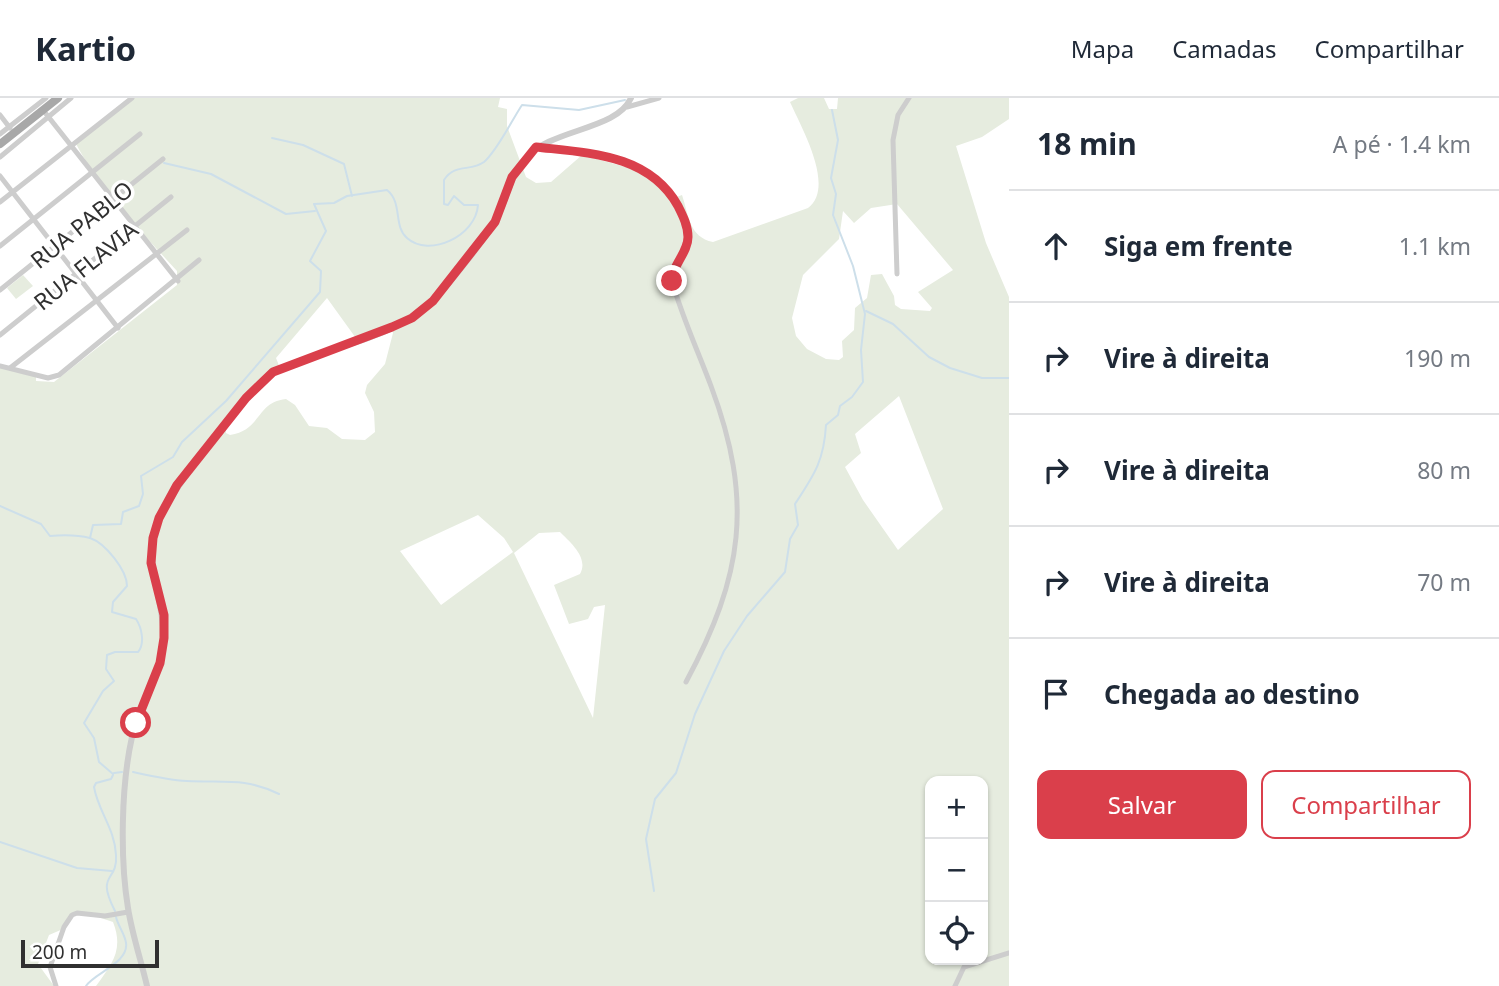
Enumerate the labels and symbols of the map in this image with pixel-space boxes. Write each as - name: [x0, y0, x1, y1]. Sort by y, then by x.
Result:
- street label: RUA PABLO: [23, 173, 139, 276]
- street label: RUA FLAVIA: [26, 213, 144, 317]
- route end: [656, 265, 687, 296]
- route start: [120, 707, 151, 738]
- scale bar: [21, 937, 159, 969]

